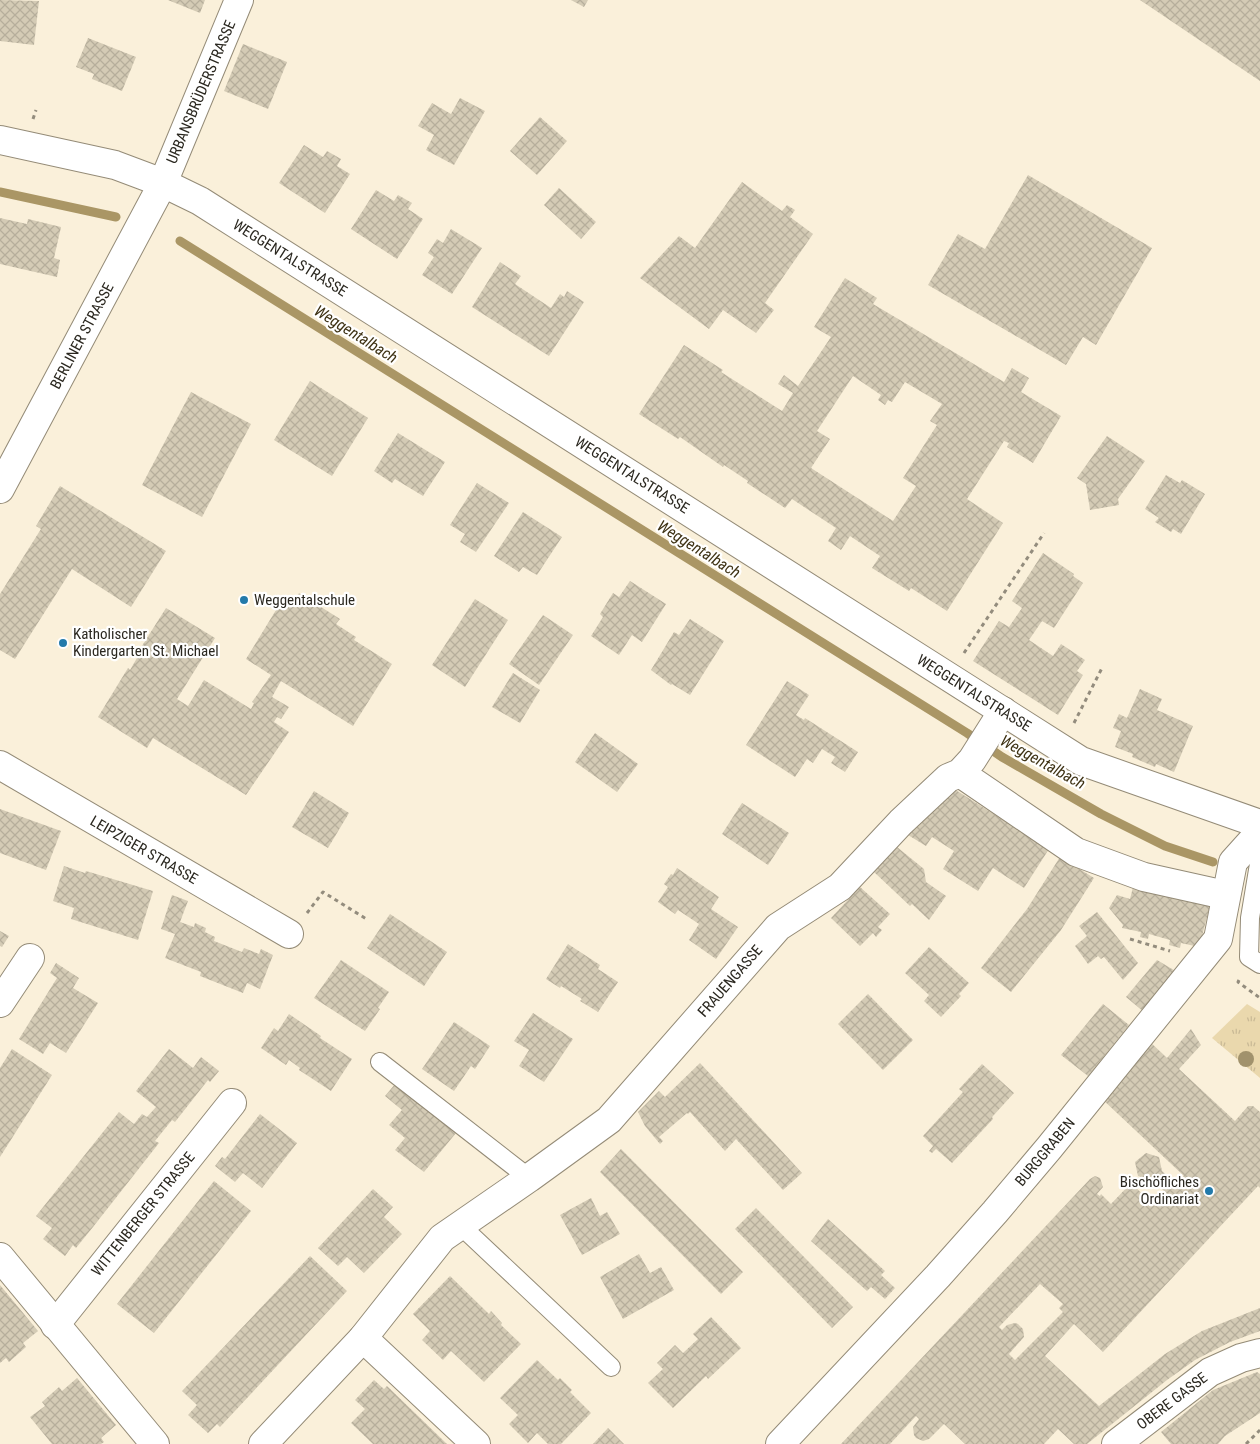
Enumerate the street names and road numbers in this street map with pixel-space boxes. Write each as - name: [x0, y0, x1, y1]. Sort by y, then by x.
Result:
- street label: URBANSBRÜDERSTRASSE: [163, 18, 239, 166]
- street label: WEGGENTALSTRASSE: [230, 216, 350, 300]
- street label: BERLINER STRASSE: [46, 280, 118, 392]
- street label: WEGGENTALSTRASSE: [572, 433, 692, 517]
- street label: WEGGENTALSTRASSE: [914, 651, 1034, 735]
- street label: LEIPZIGER STRASSE: [87, 812, 201, 888]
- street label: FRAUENGASSE: [694, 941, 766, 1021]
- street label: BURGGRABEN: [1011, 1114, 1079, 1190]
- street label: WITTENBERGER STRASSE: [88, 1149, 198, 1279]
- street label: OBERE GASSE: [1133, 1369, 1211, 1433]

